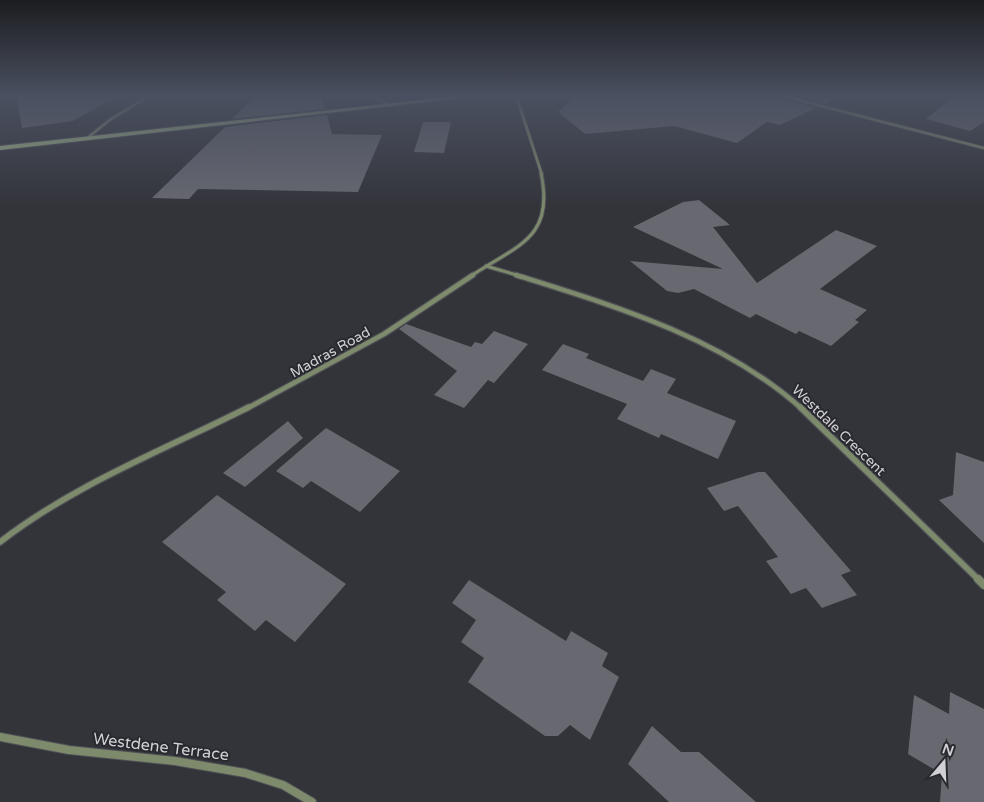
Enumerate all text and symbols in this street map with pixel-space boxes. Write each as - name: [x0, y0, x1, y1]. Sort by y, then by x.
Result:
- street label: Madras Road: [287, 323, 373, 381]
- street label: Westdale Crescent: [788, 381, 889, 480]
- street label: Westdene Terrace: [92, 729, 230, 765]
- north arrow: [919, 737, 969, 787]
- text: N: [940, 740, 956, 760]

